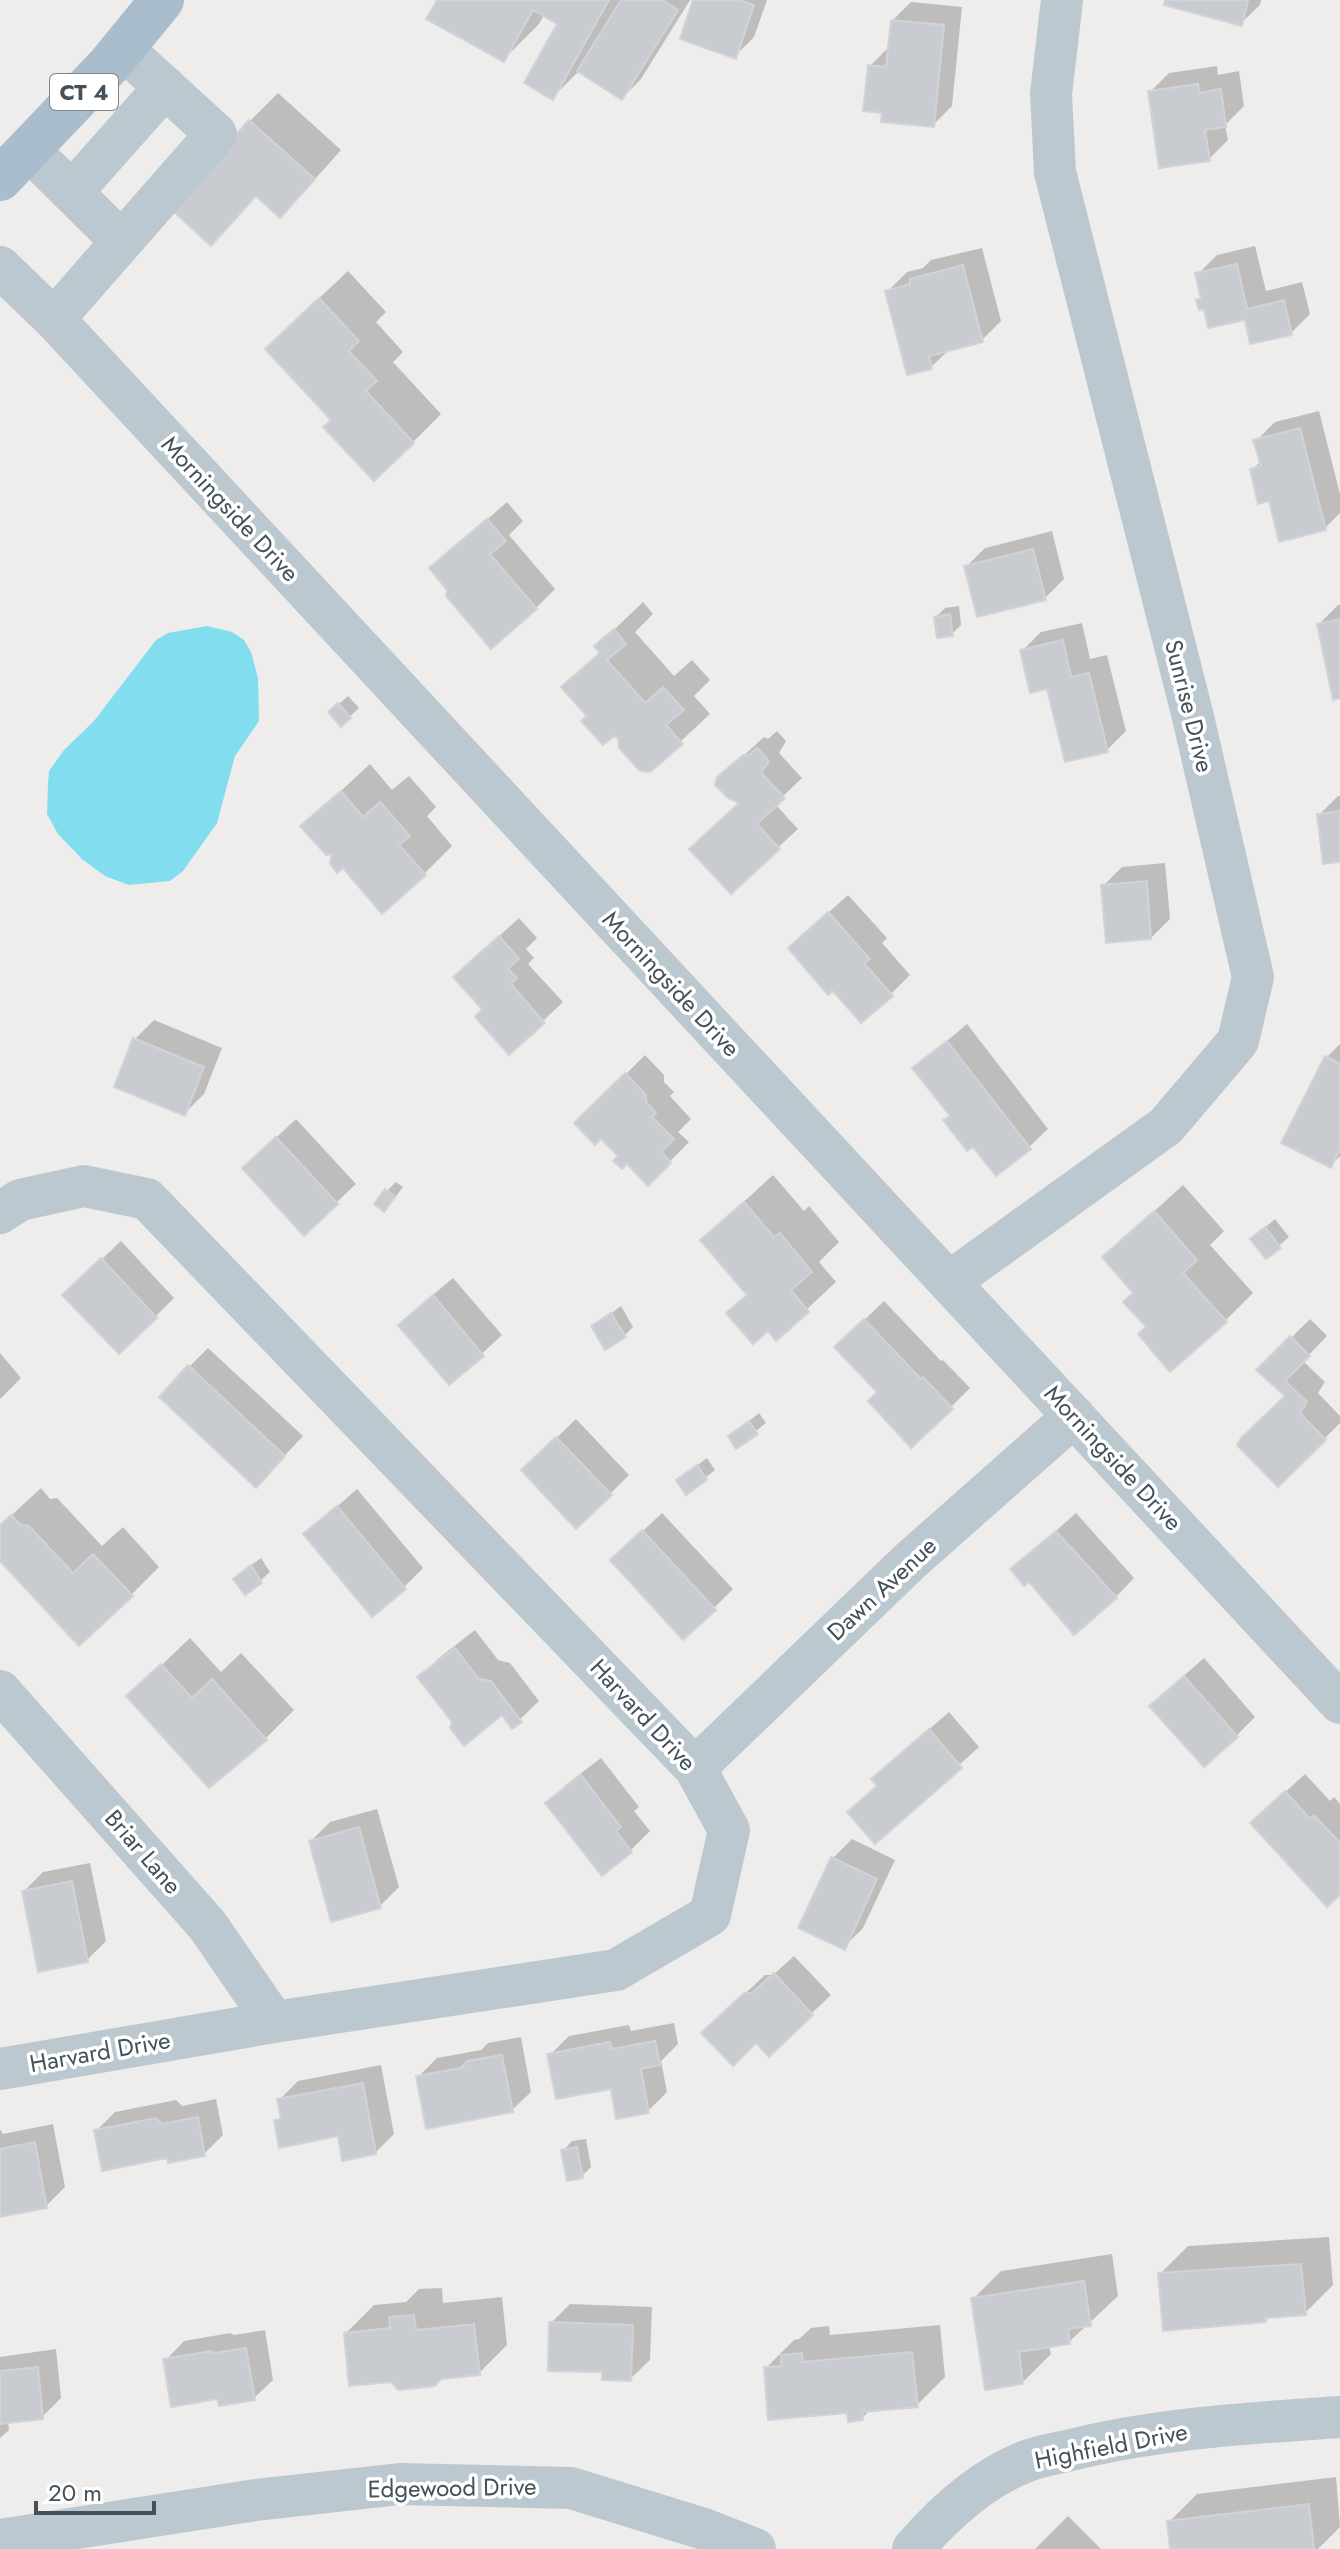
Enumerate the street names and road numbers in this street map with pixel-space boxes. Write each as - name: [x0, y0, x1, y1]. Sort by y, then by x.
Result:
- road number: CT 4: [50, 74, 118, 110]
- street label: Morningside Drive: [153, 428, 307, 589]
- street label: Sunrise Drive: [1156, 636, 1223, 776]
- street label: Morningside Drive: [594, 903, 748, 1064]
- street label: Morningside Drive: [1036, 1377, 1190, 1538]
- street label: Dawn Avenue: [819, 1529, 944, 1649]
- street label: Harvard Drive: [582, 1651, 705, 1779]
- street label: Briar Lane: [97, 1802, 190, 1902]
- street label: Harvard Drive: [27, 2022, 173, 2081]
- street label: Highfield Drive: [1032, 2414, 1190, 2477]
- street label: Edgewood Drive: [367, 2469, 537, 2506]

